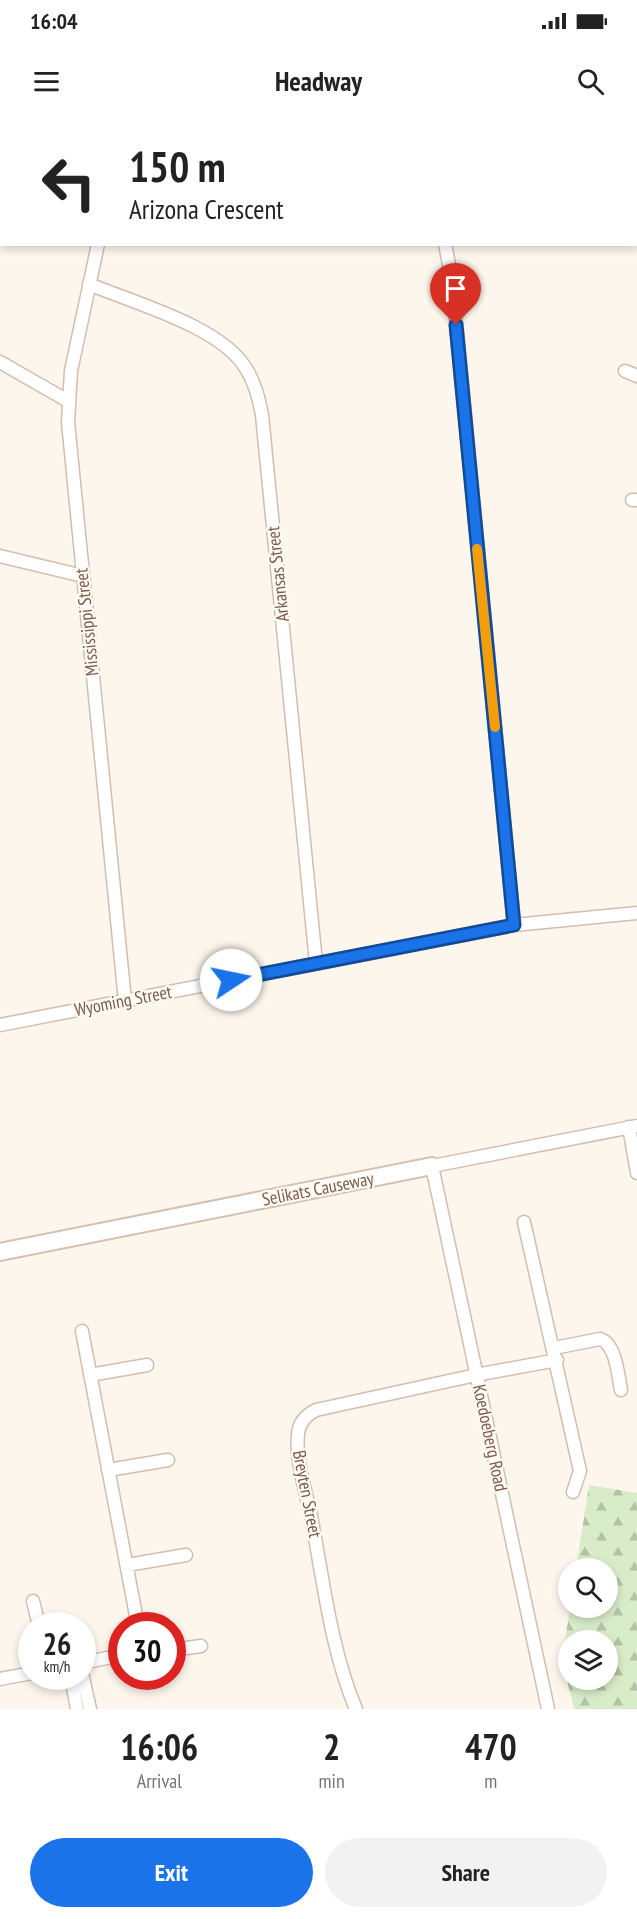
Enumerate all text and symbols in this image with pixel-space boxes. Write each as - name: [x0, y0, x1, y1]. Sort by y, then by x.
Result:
- text: 16:04: [30, 7, 78, 35]
- text: Headway: [275, 64, 362, 98]
- icon: menu: [30, 65, 63, 98]
- icon: search: [574, 65, 607, 98]
- text: 150 m: [129, 139, 226, 194]
- icon: left: [30, 144, 108, 222]
- text: Arizona Crescent: [129, 192, 284, 226]
- pin: [430, 263, 481, 325]
- icon: arrive: [439, 272, 472, 305]
- street label: Arkansas Street: [261, 525, 294, 623]
- street label: Mississippi Street: [69, 567, 104, 677]
- position arrow: [199, 948, 263, 1012]
- street label: Wyoming Street: [72, 980, 174, 1021]
- street label: Selikats Causeway: [260, 1166, 376, 1211]
- street label: Koedoeberg Road: [468, 1382, 513, 1494]
- street label: Breyten Street: [288, 1448, 327, 1540]
- map controls: [558, 1558, 618, 1690]
- button: search: [558, 1558, 618, 1618]
- speed limit sign: 30: [108, 1612, 186, 1690]
- text: 26: [43, 1624, 71, 1663]
- button: layers: [558, 1630, 618, 1690]
- text: km/h: [44, 1657, 70, 1676]
- text: 16:06: [120, 1723, 198, 1770]
- text: 2: [323, 1723, 340, 1770]
- text: 470: [465, 1723, 517, 1770]
- text: Arrival: [137, 1768, 182, 1794]
- text: min: [319, 1768, 345, 1794]
- text: m: [484, 1768, 497, 1794]
- button: Exit: [30, 1838, 313, 1907]
- button: Share: [325, 1838, 607, 1907]

